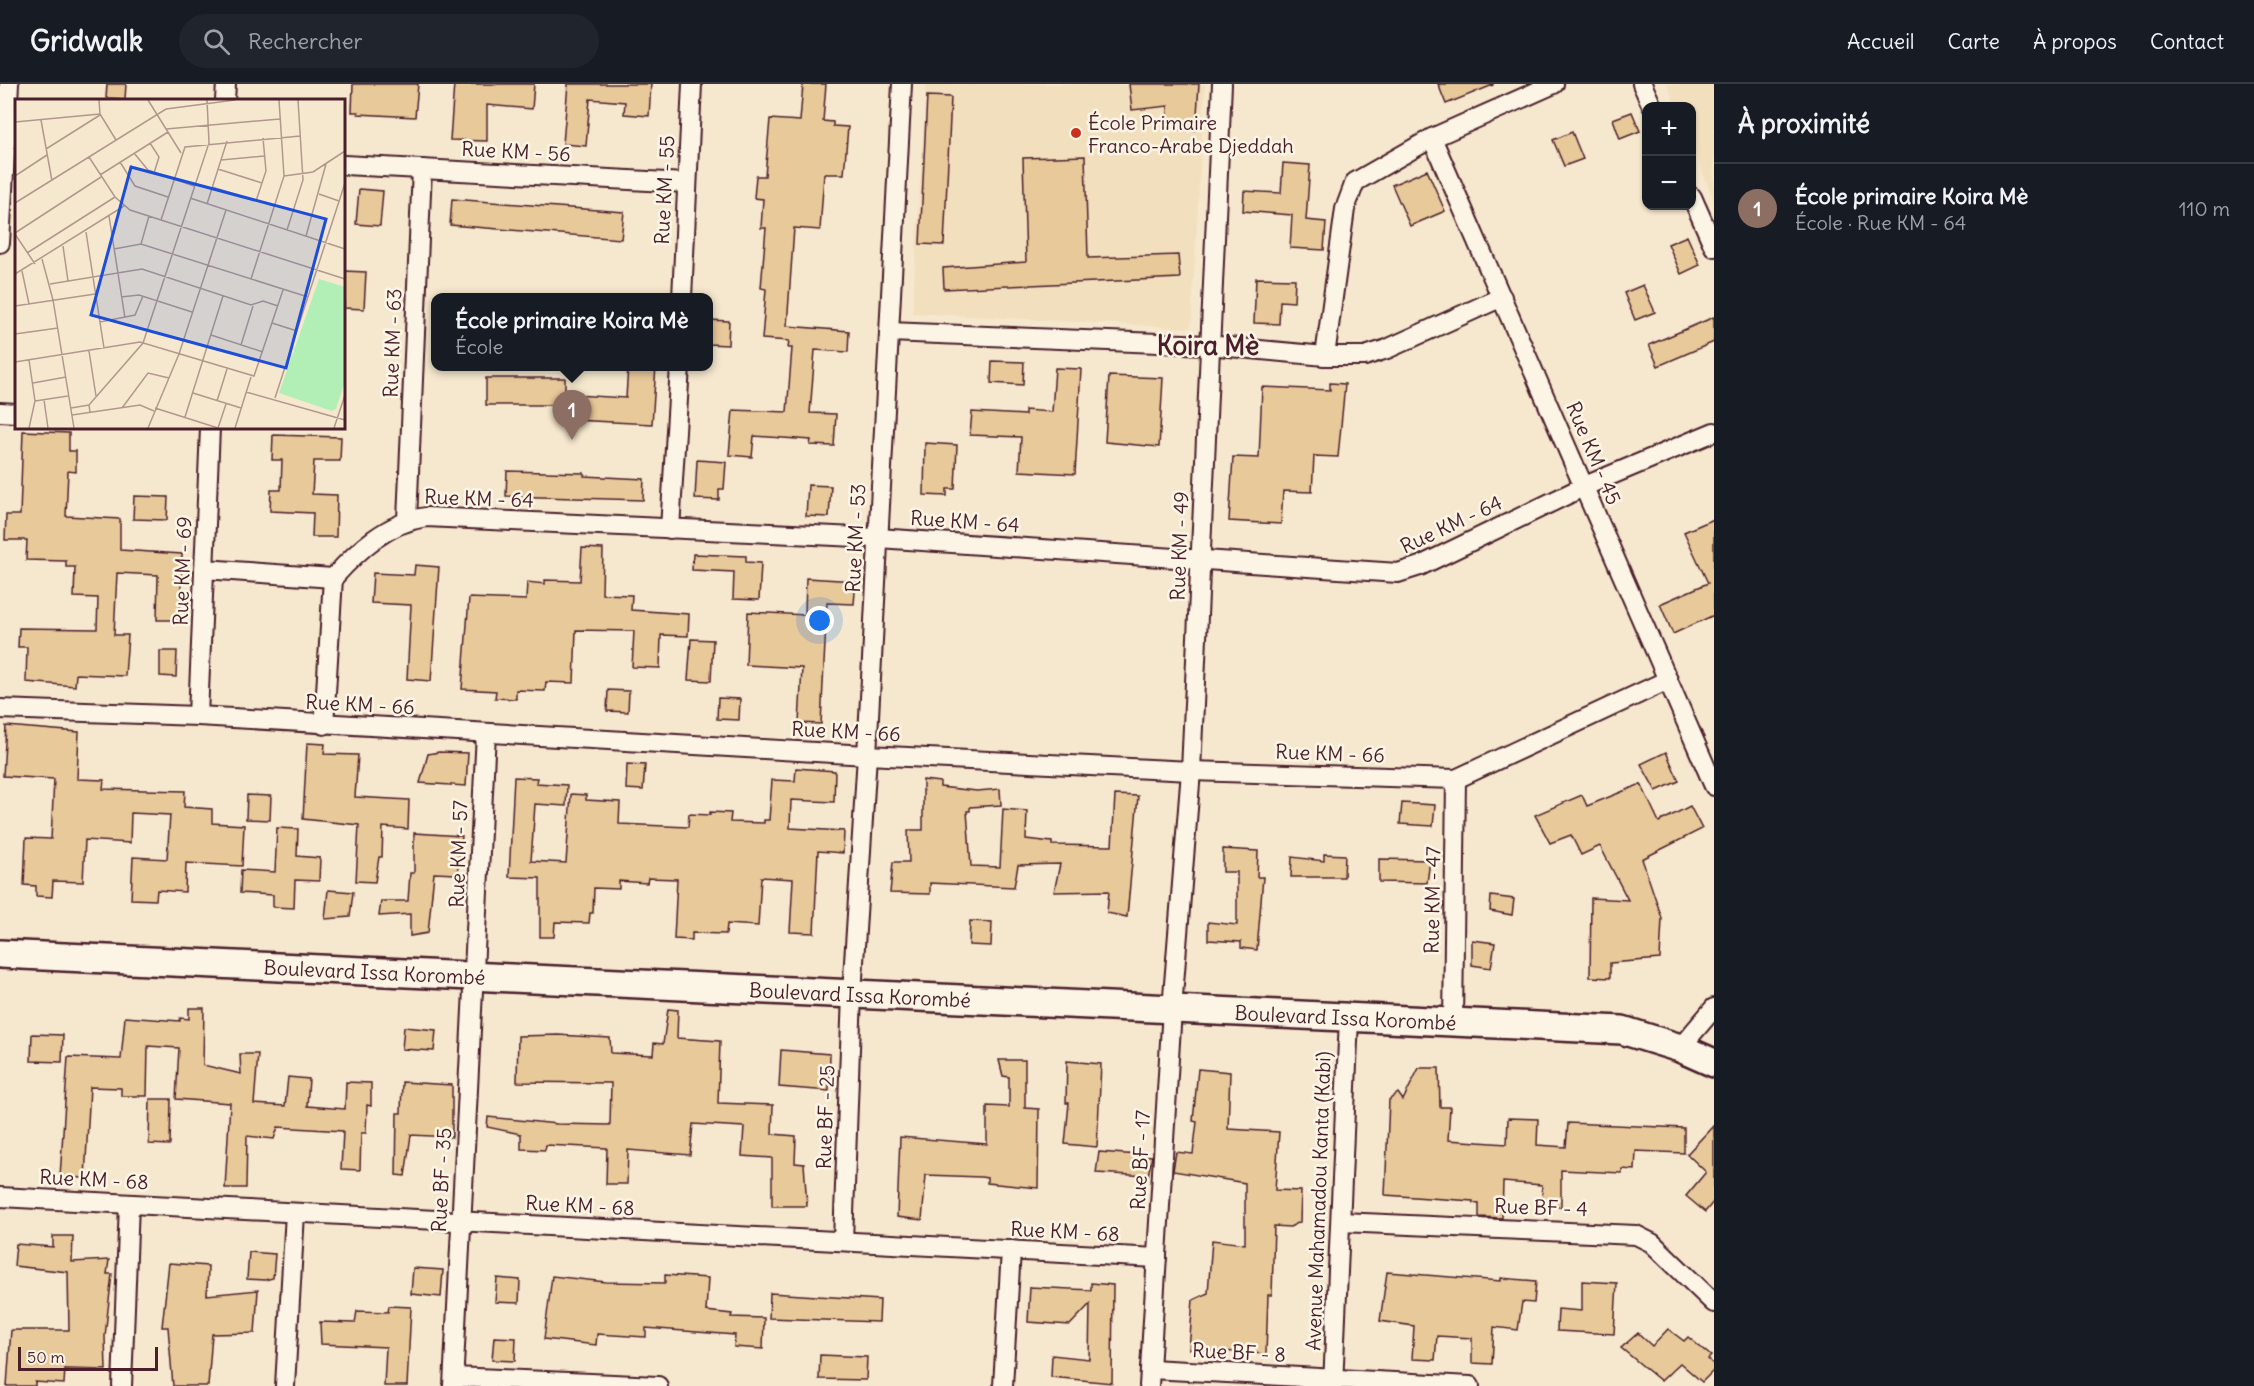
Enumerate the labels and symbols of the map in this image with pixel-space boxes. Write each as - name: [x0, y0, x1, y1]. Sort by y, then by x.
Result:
- inset map: [15, 99, 345, 429]
- place label: École Primaire Franco-Arabe Djeddah: [1088, 110, 1294, 158]
- marker: École Primaire Franco-Arabe Djeddah: [1069, 126, 1083, 140]
- street label: Rue KM - 55: [649, 135, 679, 245]
- street label: Rue KM - 56: [461, 136, 571, 166]
- street label: Rue KM - 63: [378, 288, 406, 398]
- district label: Koira Mè: [1157, 329, 1259, 362]
- pin: 1: [552, 390, 592, 440]
- street label: Rue KM - 45: [1561, 398, 1627, 508]
- street label: Rue KM - 53: [840, 483, 870, 593]
- street label: Rue KM - 64: [424, 484, 534, 512]
- street label: Rue KM - 64: [1396, 490, 1506, 558]
- street label: Rue KM - 49: [1165, 491, 1193, 601]
- street label: Rue KM - 64: [910, 505, 1020, 537]
- street label: Rue KM - 69: [168, 516, 196, 626]
- your location: [805, 606, 834, 635]
- street label: Rue KM - 66: [305, 689, 415, 719]
- street label: Rue KM - 66: [791, 716, 901, 746]
- street label: Rue KM - 66: [1275, 739, 1385, 767]
- street label: Rue KM - 57: [444, 800, 472, 908]
- street label: Rue KM - 47: [1419, 846, 1445, 954]
- street label: Boulevard Issa Korombé: [263, 954, 486, 989]
- street label: Boulevard Issa Korombé: [749, 977, 972, 1012]
- street label: Boulevard Issa Korombé: [1234, 999, 1457, 1035]
- street label: Avenue Mahamadou Kanta (Kabi): [1300, 1051, 1336, 1351]
- street label: Rue BF - 25: [811, 1064, 839, 1170]
- street label: Rue BF - 17: [1125, 1109, 1155, 1211]
- street label: Rue BF - 35: [426, 1127, 456, 1233]
- street label: Rue KM - 68: [39, 1164, 149, 1194]
- street label: Rue KM - 68: [525, 1190, 635, 1220]
- street label: Rue BF - 4: [1494, 1193, 1588, 1221]
- street label: Rue KM - 68: [1010, 1216, 1120, 1246]
- street label: Rue BF - 8: [1192, 1337, 1286, 1367]
- scale bar: [18, 1344, 158, 1372]

